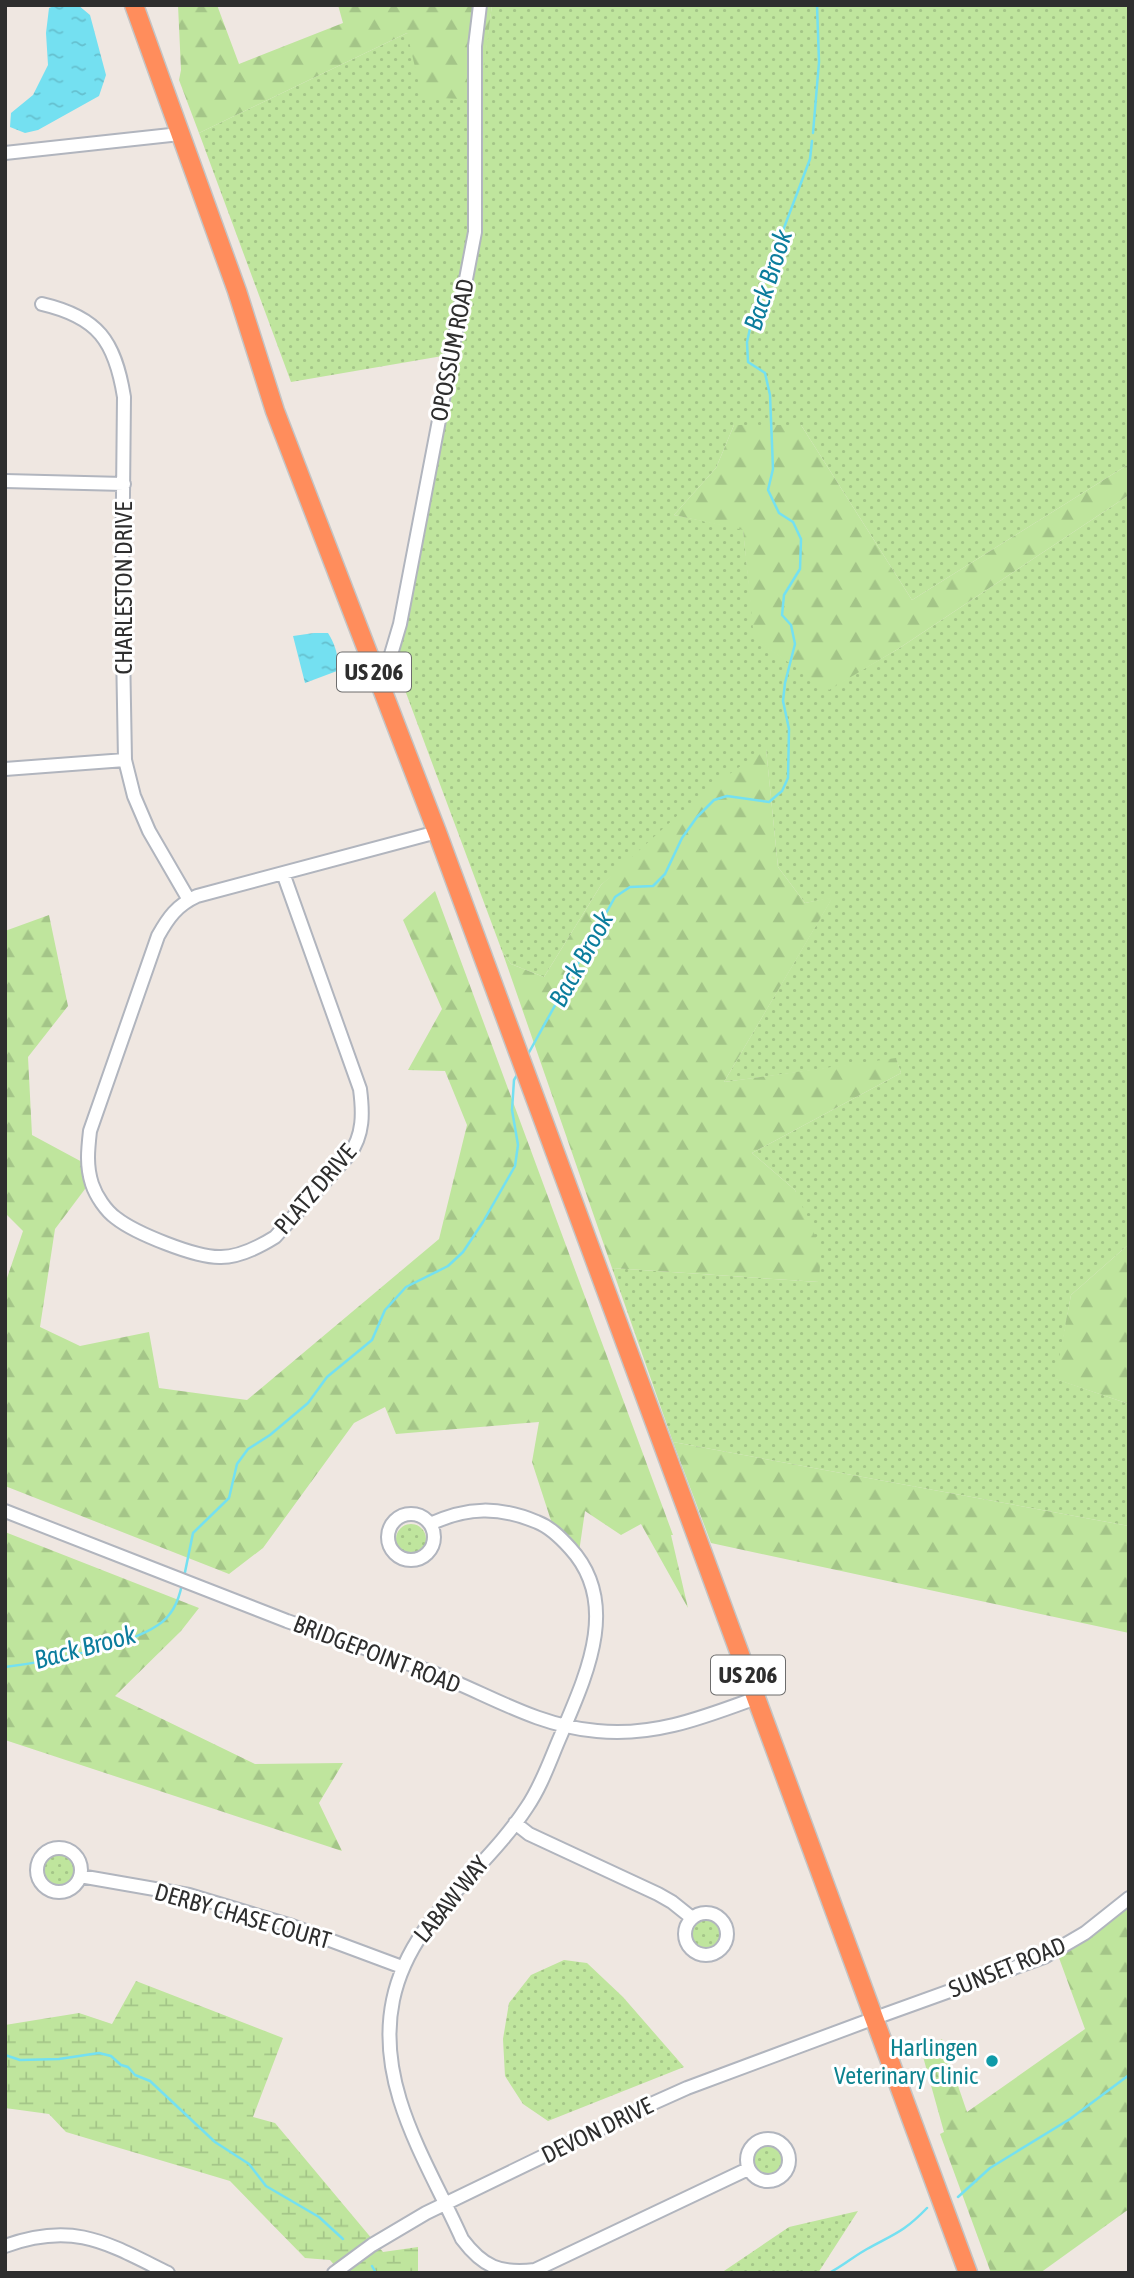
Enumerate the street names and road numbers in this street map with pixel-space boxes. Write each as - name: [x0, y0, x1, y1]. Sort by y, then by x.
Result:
- street label: OPOSSUM ROAD: [425, 277, 479, 423]
- street label: CHARLESTON DRIVE: [110, 501, 137, 675]
- road number: US 206: [337, 652, 411, 692]
- street label: PLATZ DRIVE: [269, 1139, 361, 1239]
- street label: BRIDGEPOINT ROAD: [290, 1610, 464, 1698]
- road number: US 206: [711, 1656, 785, 1694]
- street label: LABAW WAY: [408, 1850, 494, 1947]
- street label: DERBY CHASE COURT: [152, 1878, 335, 1954]
- street label: SUNSET ROAD: [945, 1931, 1069, 2003]
- street label: DEVON DRIVE: [537, 2092, 657, 2168]

